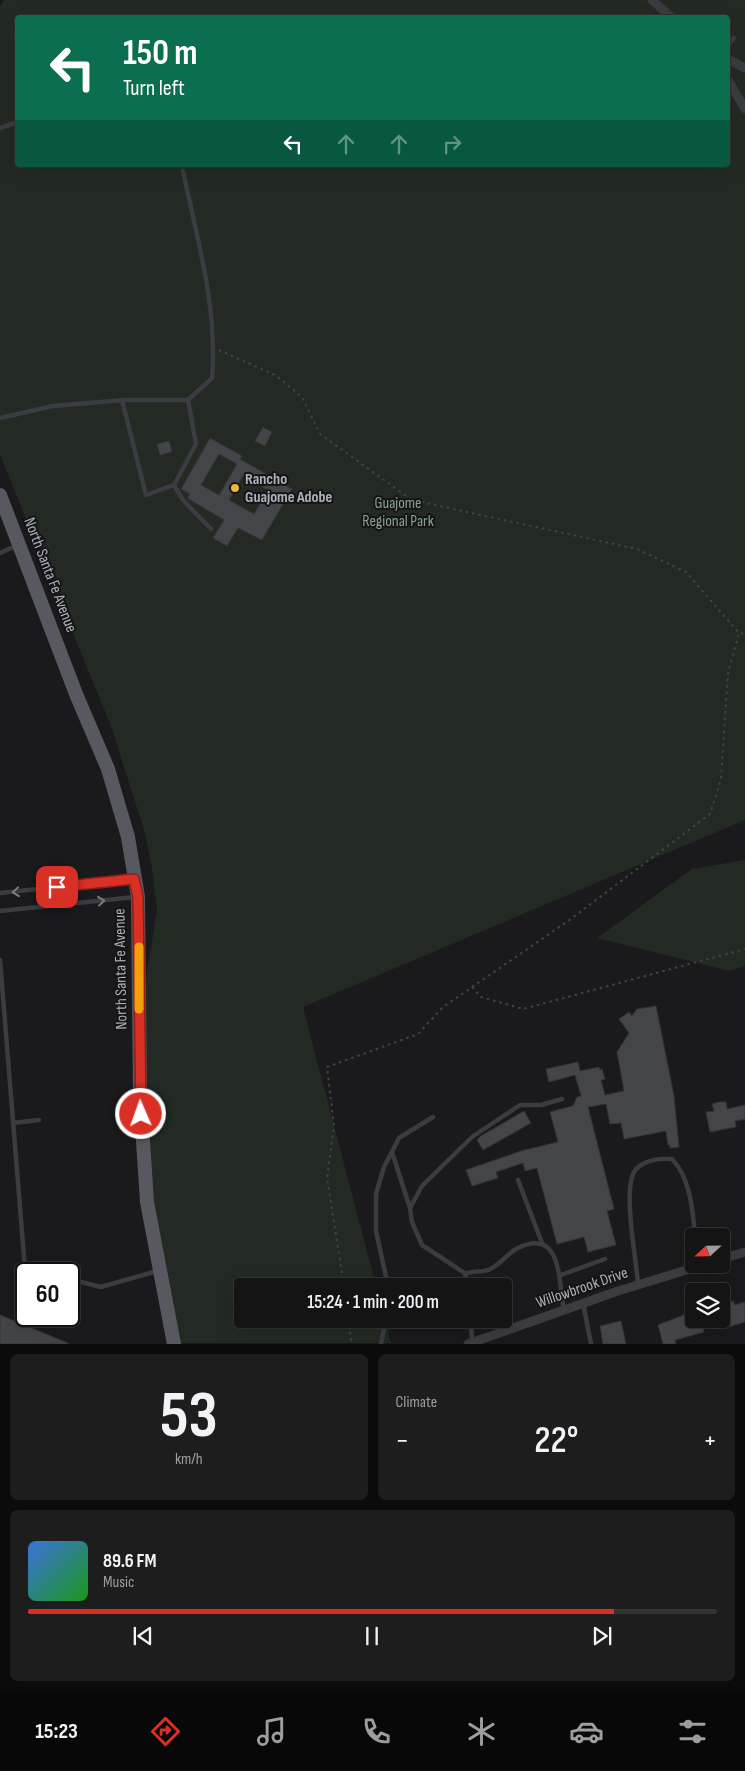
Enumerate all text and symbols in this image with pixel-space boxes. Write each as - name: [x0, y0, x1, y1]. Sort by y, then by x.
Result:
- text: 150 m: [123, 32, 197, 75]
- icon: left: [40, 35, 105, 100]
- text: Turn left: [123, 75, 185, 102]
- icon: left: [279, 130, 307, 158]
- icon: ahead: [332, 130, 360, 158]
- icon: ahead: [385, 130, 413, 158]
- icon: right: [438, 130, 466, 158]
- place label: Rancho Guajome Adobe: [245, 470, 332, 507]
- marker: Rancho Guajome Adobe: [229, 482, 241, 494]
- park label: Guajome Regional Park: [362, 494, 434, 531]
- street label: North Santa Fe Avenue: [19, 515, 81, 635]
- pin: [36, 866, 78, 908]
- icon: arrive: [43, 873, 71, 901]
- one-way arrow: [12, 886, 20, 897]
- one-way arrow: [97, 896, 105, 907]
- street label: North Santa Fe Avenue: [110, 908, 132, 1030]
- position arrow: [114, 1087, 166, 1139]
- north arrow: [685, 1228, 730, 1272]
- map controls: [685, 1228, 730, 1328]
- speed limit sign: 60: [15, 1262, 80, 1327]
- street label: Willowbrook Drive: [534, 1263, 630, 1313]
- button: layers: [685, 1283, 730, 1328]
- text: 15:24 · 1 min · 200 m: [307, 1291, 439, 1314]
- text: 53: [160, 1378, 218, 1456]
- text: Climate: [396, 1393, 437, 1412]
- text: 22°: [534, 1418, 578, 1463]
- text: −: [396, 1424, 409, 1457]
- text: +: [703, 1424, 717, 1457]
- text: km/h: [175, 1450, 203, 1469]
- text: 89.6 FM: [103, 1550, 157, 1573]
- text: Music: [103, 1573, 134, 1592]
- icon: previous: [129, 1622, 157, 1650]
- icon: pause: [358, 1622, 386, 1650]
- icon: next: [588, 1622, 616, 1650]
- icon: directions: [148, 1714, 183, 1749]
- icon: music: [254, 1714, 289, 1749]
- icon: phone: [359, 1714, 394, 1749]
- icon: climate: [464, 1714, 499, 1749]
- icon: car: [569, 1714, 604, 1749]
- icon: filters: [675, 1714, 710, 1749]
- text: 15:23: [35, 1718, 78, 1745]

